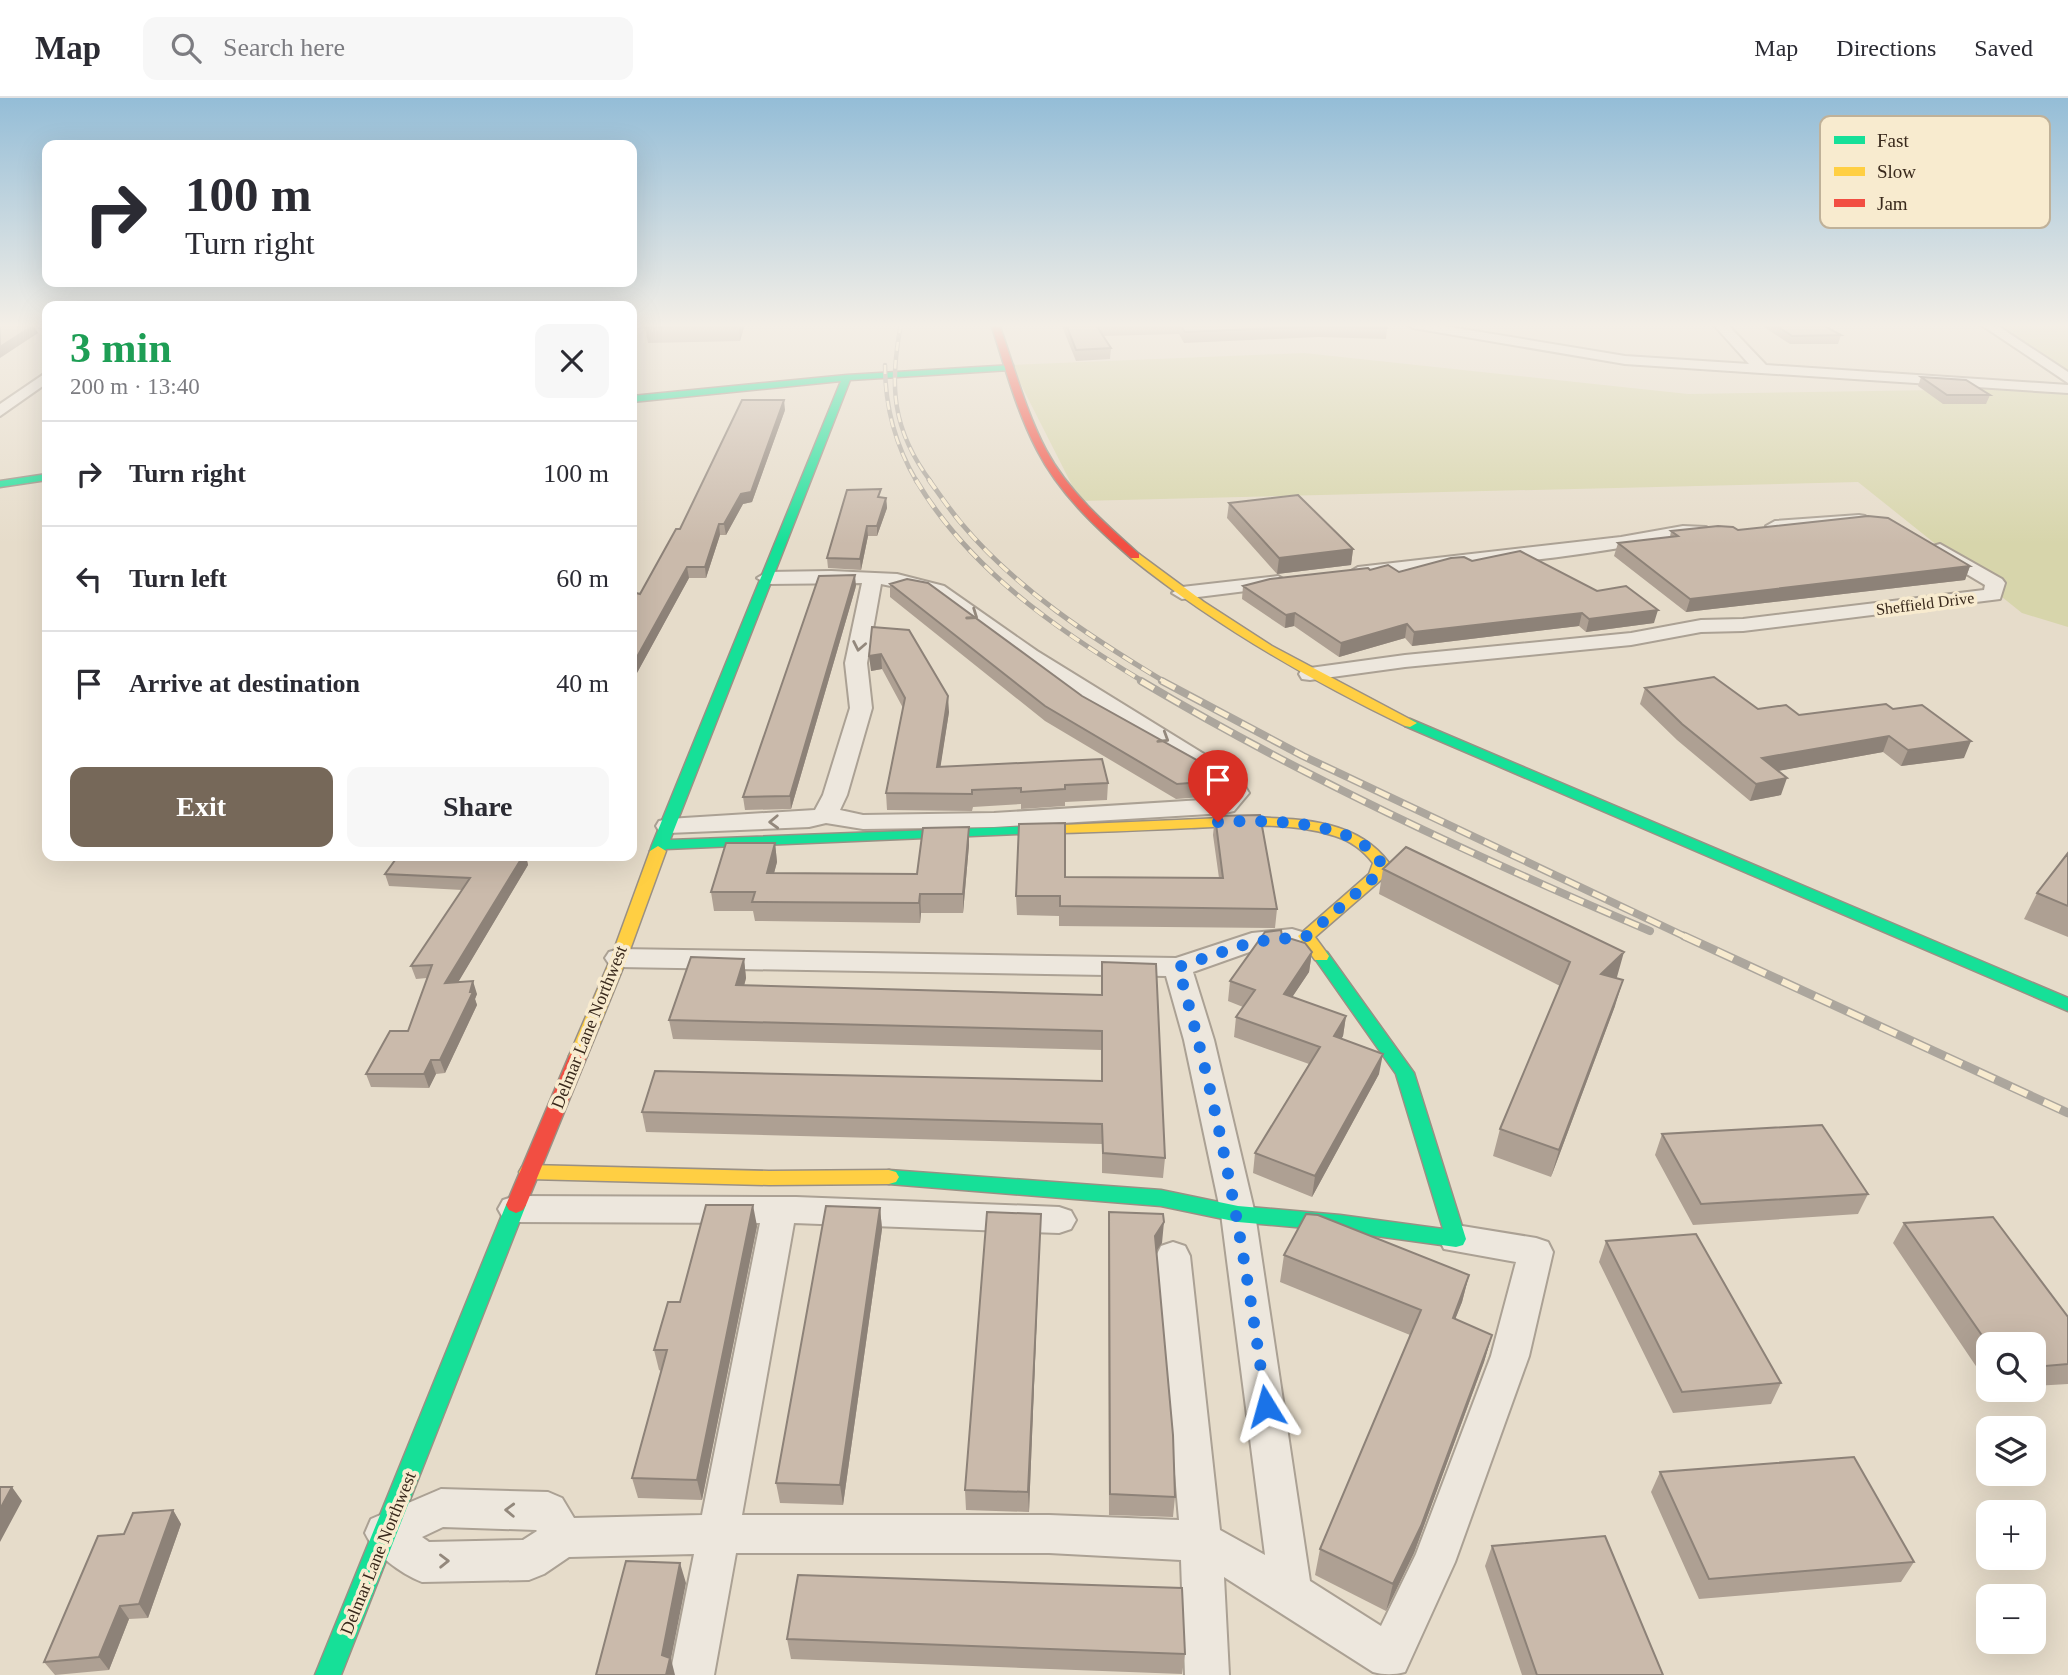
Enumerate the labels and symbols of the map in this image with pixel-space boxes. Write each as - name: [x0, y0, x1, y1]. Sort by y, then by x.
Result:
- legend: [1820, 116, 2050, 228]
- text: Fast: [1877, 130, 1909, 151]
- text: Slow: [1877, 161, 1916, 182]
- text: Jam: [1877, 193, 1908, 214]
- street label: Sheffield Drive: [1875, 589, 1975, 618]
- one-way arrow: [965, 607, 978, 619]
- one-way arrow: [853, 640, 868, 652]
- one-way arrow: [1156, 730, 1169, 743]
- pin: [1188, 750, 1248, 822]
- one-way arrow: [768, 814, 779, 829]
- street label: Delmar Lane Northwest: [547, 943, 631, 1111]
- position arrow: [1229, 1369, 1303, 1443]
- street label: Delmar Lane Northwest: [336, 1469, 420, 1637]
- one-way arrow: [504, 1503, 515, 1518]
- one-way arrow: [439, 1553, 450, 1569]

